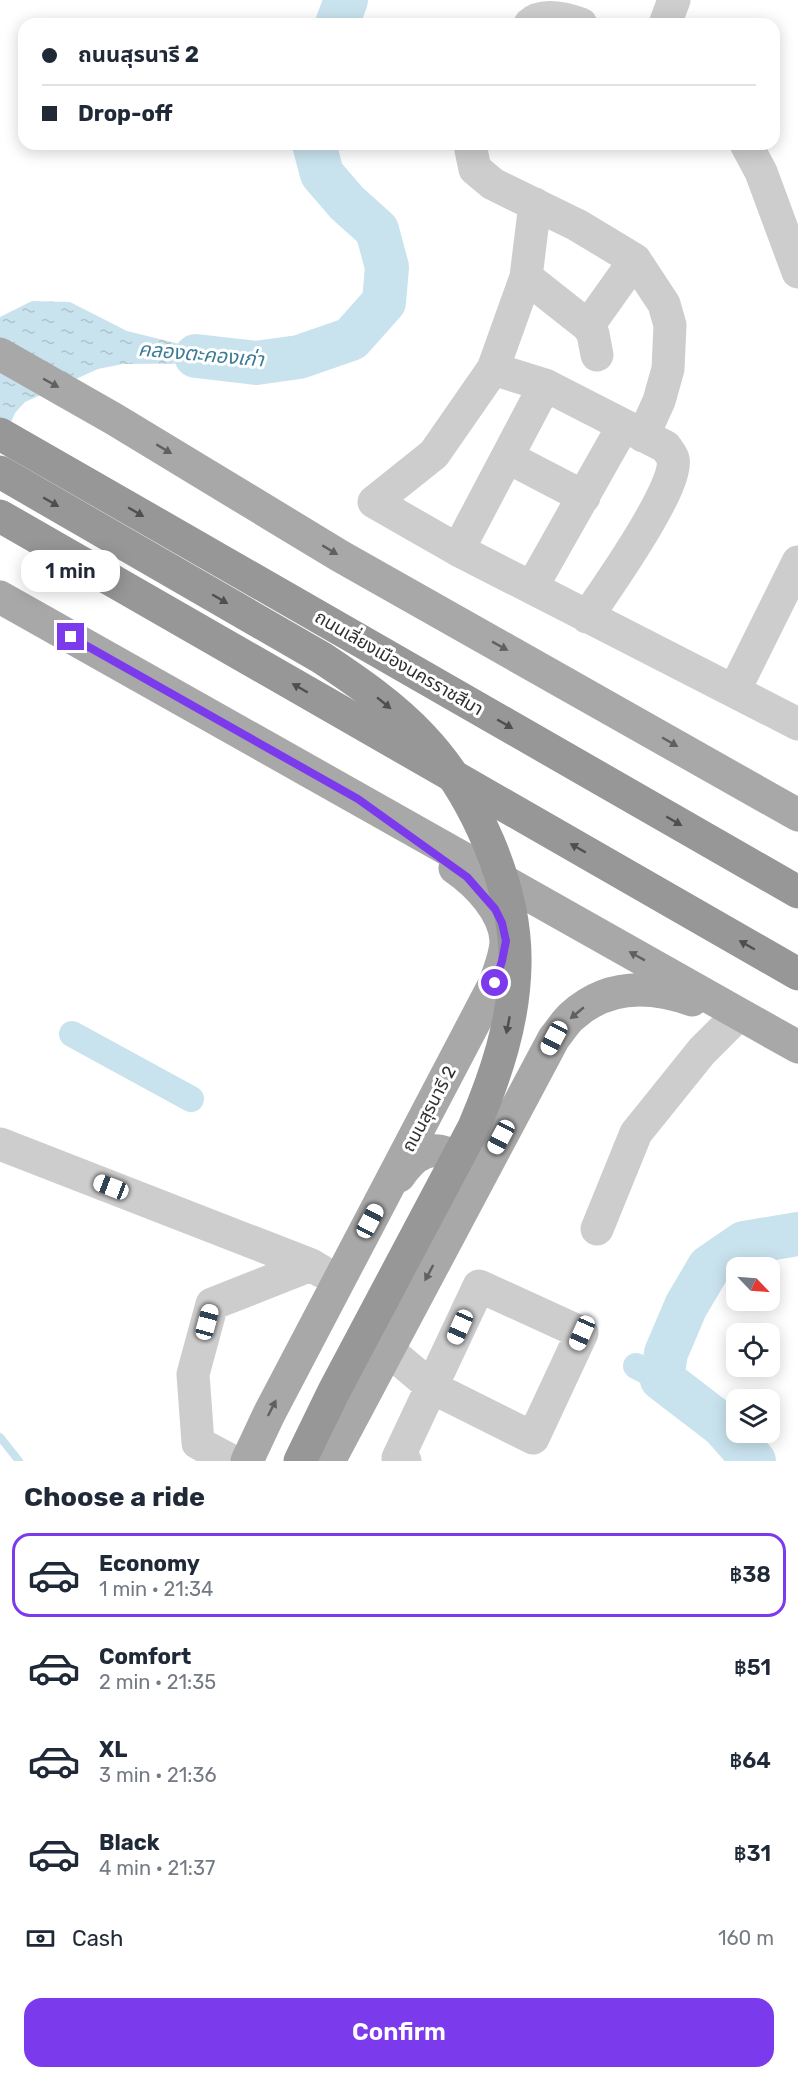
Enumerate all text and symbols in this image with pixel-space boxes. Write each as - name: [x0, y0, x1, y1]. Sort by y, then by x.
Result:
- text: ถนนสุรนารี 2: [78, 41, 199, 68]
- text: Drop-off: [78, 100, 173, 127]
- water label: คลองตะคองเก่า: [137, 337, 266, 372]
- one-way arrow: [43, 378, 60, 388]
- one-way arrow: [156, 444, 172, 455]
- one-way arrow: [43, 496, 59, 507]
- one-way arrow: [128, 507, 145, 517]
- one-way arrow: [322, 545, 339, 556]
- callout: 1 min: [22, 550, 121, 592]
- text: 1 min: [45, 559, 96, 583]
- one-way arrow: [211, 594, 228, 604]
- street label: ถนนเลี่ยงเมืองนครราชสีมา: [311, 604, 488, 720]
- route end: [57, 623, 84, 650]
- one-way arrow: [492, 641, 509, 651]
- one-way arrow: [291, 683, 308, 693]
- one-way arrow: [377, 696, 392, 708]
- one-way arrow: [497, 719, 514, 729]
- one-way arrow: [662, 737, 679, 747]
- one-way arrow: [666, 816, 683, 826]
- one-way arrow: [570, 842, 586, 853]
- one-way arrow: [738, 940, 755, 950]
- one-way arrow: [629, 951, 645, 962]
- route start: [481, 969, 508, 996]
- one-way arrow: [570, 1006, 585, 1019]
- one-way arrow: [503, 1016, 512, 1035]
- car: [538, 1018, 570, 1058]
- street label: ถนนสุรนารี 2: [397, 1062, 461, 1156]
- car: [485, 1117, 517, 1157]
- car: [91, 1172, 131, 1202]
- car: [354, 1201, 386, 1241]
- north arrow: [726, 1257, 780, 1311]
- map controls: [726, 1257, 780, 1443]
- one-way arrow: [424, 1265, 434, 1282]
- car: [194, 1302, 220, 1342]
- car: [444, 1307, 476, 1347]
- car: [566, 1313, 598, 1353]
- button: locate: [726, 1323, 780, 1377]
- button: layers: [726, 1389, 780, 1443]
- one-way arrow: [267, 1400, 277, 1417]
- text: Choose a ride: [24, 1481, 205, 1513]
- icon: car: [27, 1548, 81, 1602]
- text: Economy: [99, 1550, 200, 1577]
- text: ฿38: [729, 1561, 771, 1588]
- text: 1 min · 21:34: [99, 1577, 213, 1601]
- icon: car: [27, 1641, 81, 1695]
- text: Comfort: [99, 1643, 191, 1670]
- text: ฿51: [734, 1654, 771, 1681]
- text: 2 min · 21:35: [99, 1670, 216, 1694]
- icon: car: [27, 1734, 81, 1788]
- text: XL: [99, 1736, 127, 1763]
- text: ฿64: [729, 1747, 771, 1774]
- text: 3 min · 21:36: [99, 1763, 217, 1787]
- icon: car: [27, 1827, 81, 1881]
- text: Black: [99, 1829, 160, 1856]
- text: ฿31: [734, 1840, 771, 1867]
- text: 4 min · 21:37: [99, 1856, 215, 1880]
- icon: cash: [24, 1922, 57, 1955]
- text: Cash: [72, 1925, 123, 1952]
- text: 160 m: [718, 1926, 774, 1950]
- button: Confirm: [24, 1998, 774, 2067]

